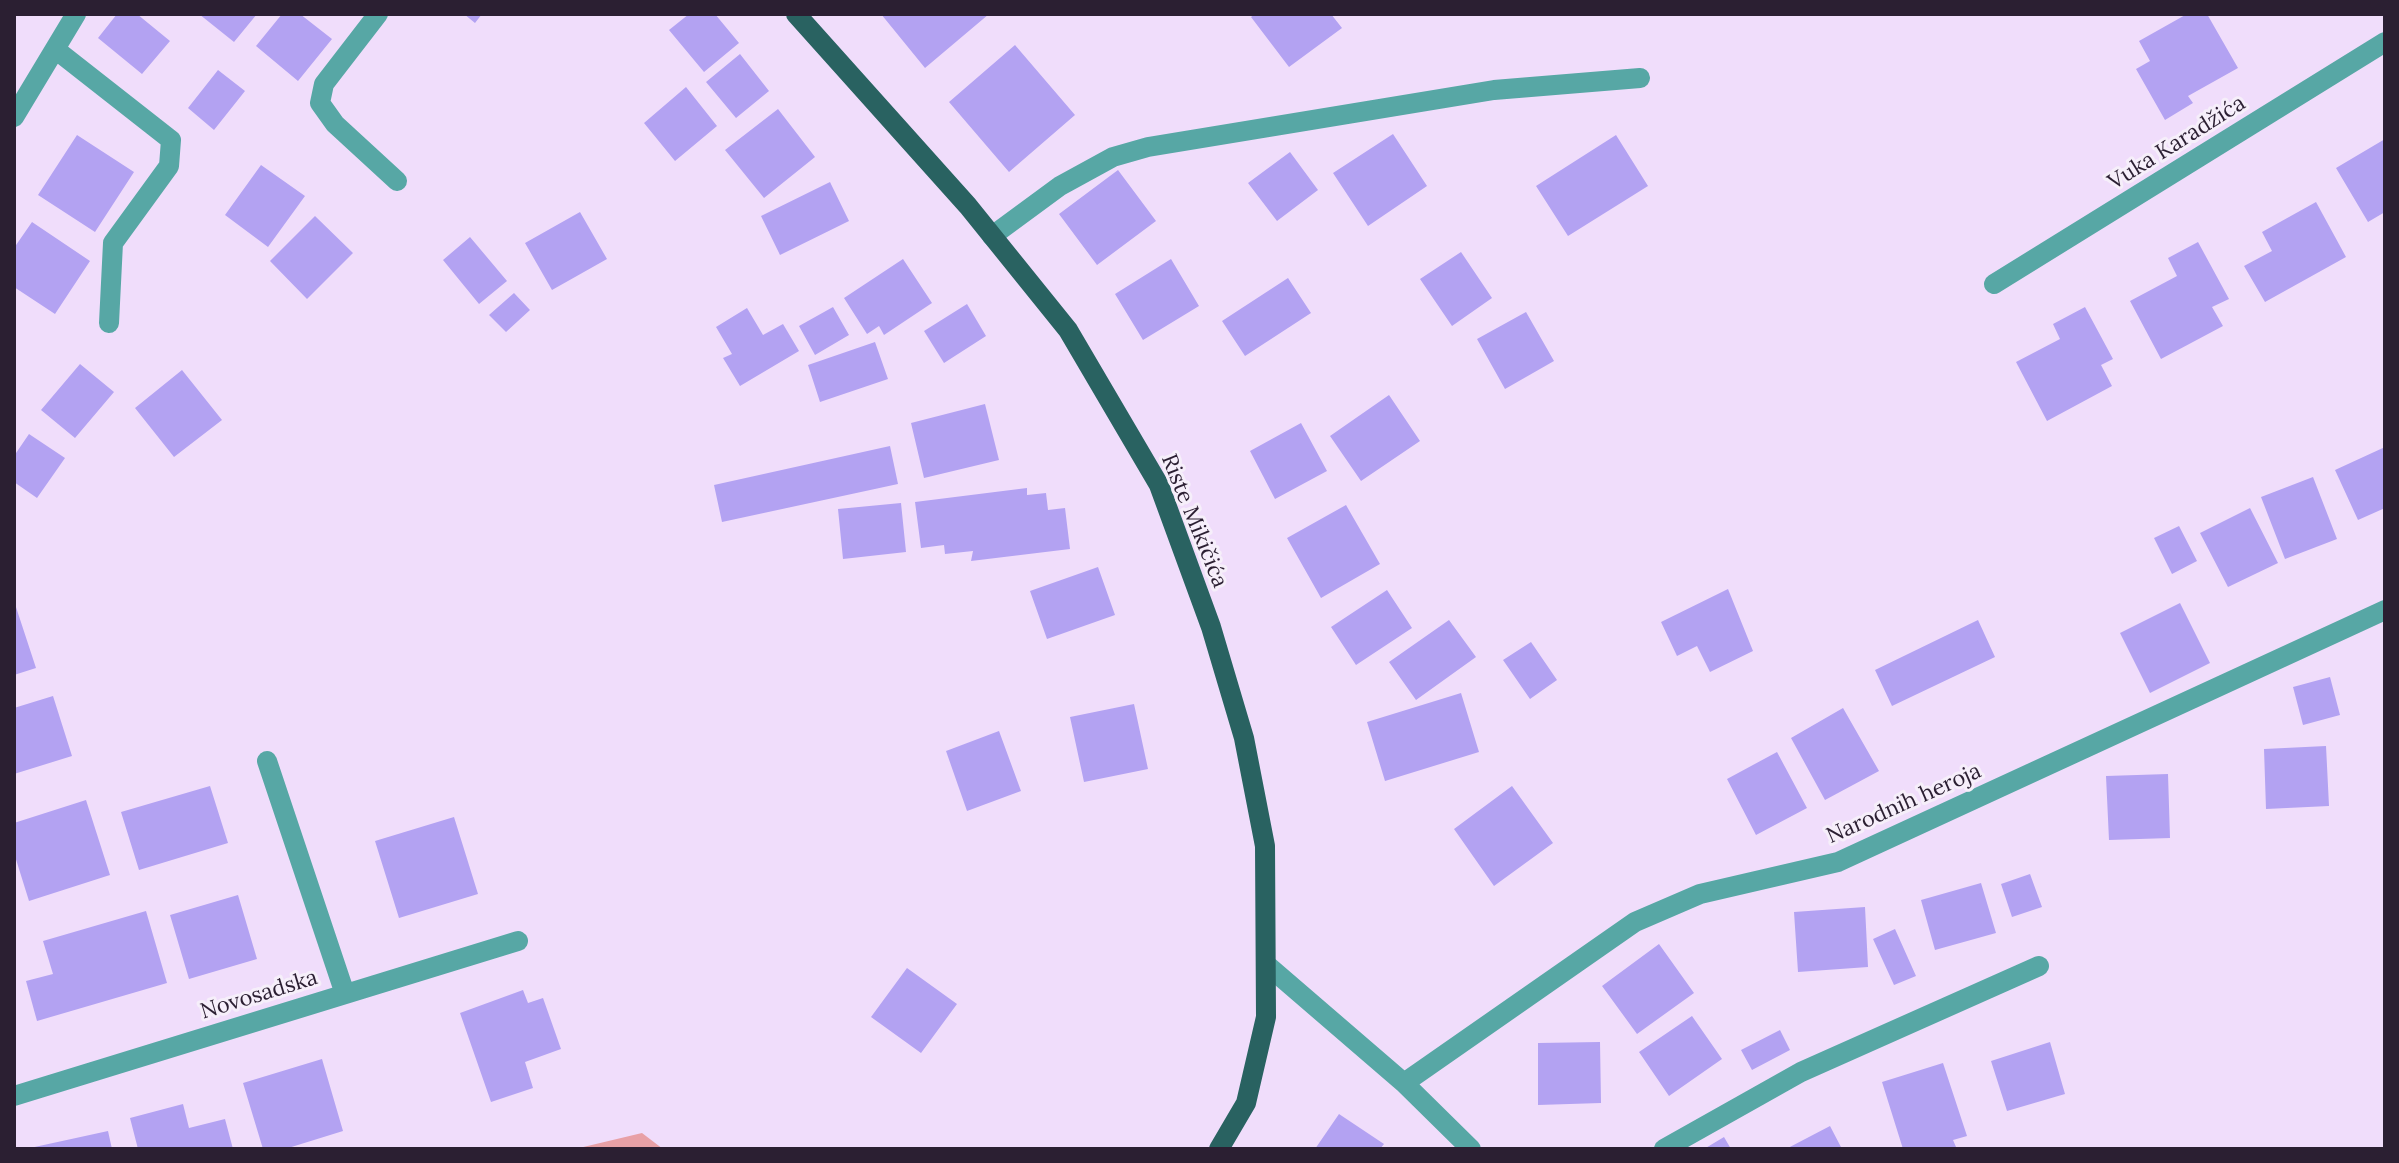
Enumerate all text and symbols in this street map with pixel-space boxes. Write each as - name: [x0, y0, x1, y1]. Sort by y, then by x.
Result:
- street label: Vuka Karadžića: [2104, 90, 2250, 196]
- street label: Riste Mikičića: [1155, 450, 1233, 592]
- street label: Narodnih heroja: [1823, 758, 1985, 850]
- street label: Novosadska: [197, 965, 321, 1025]

